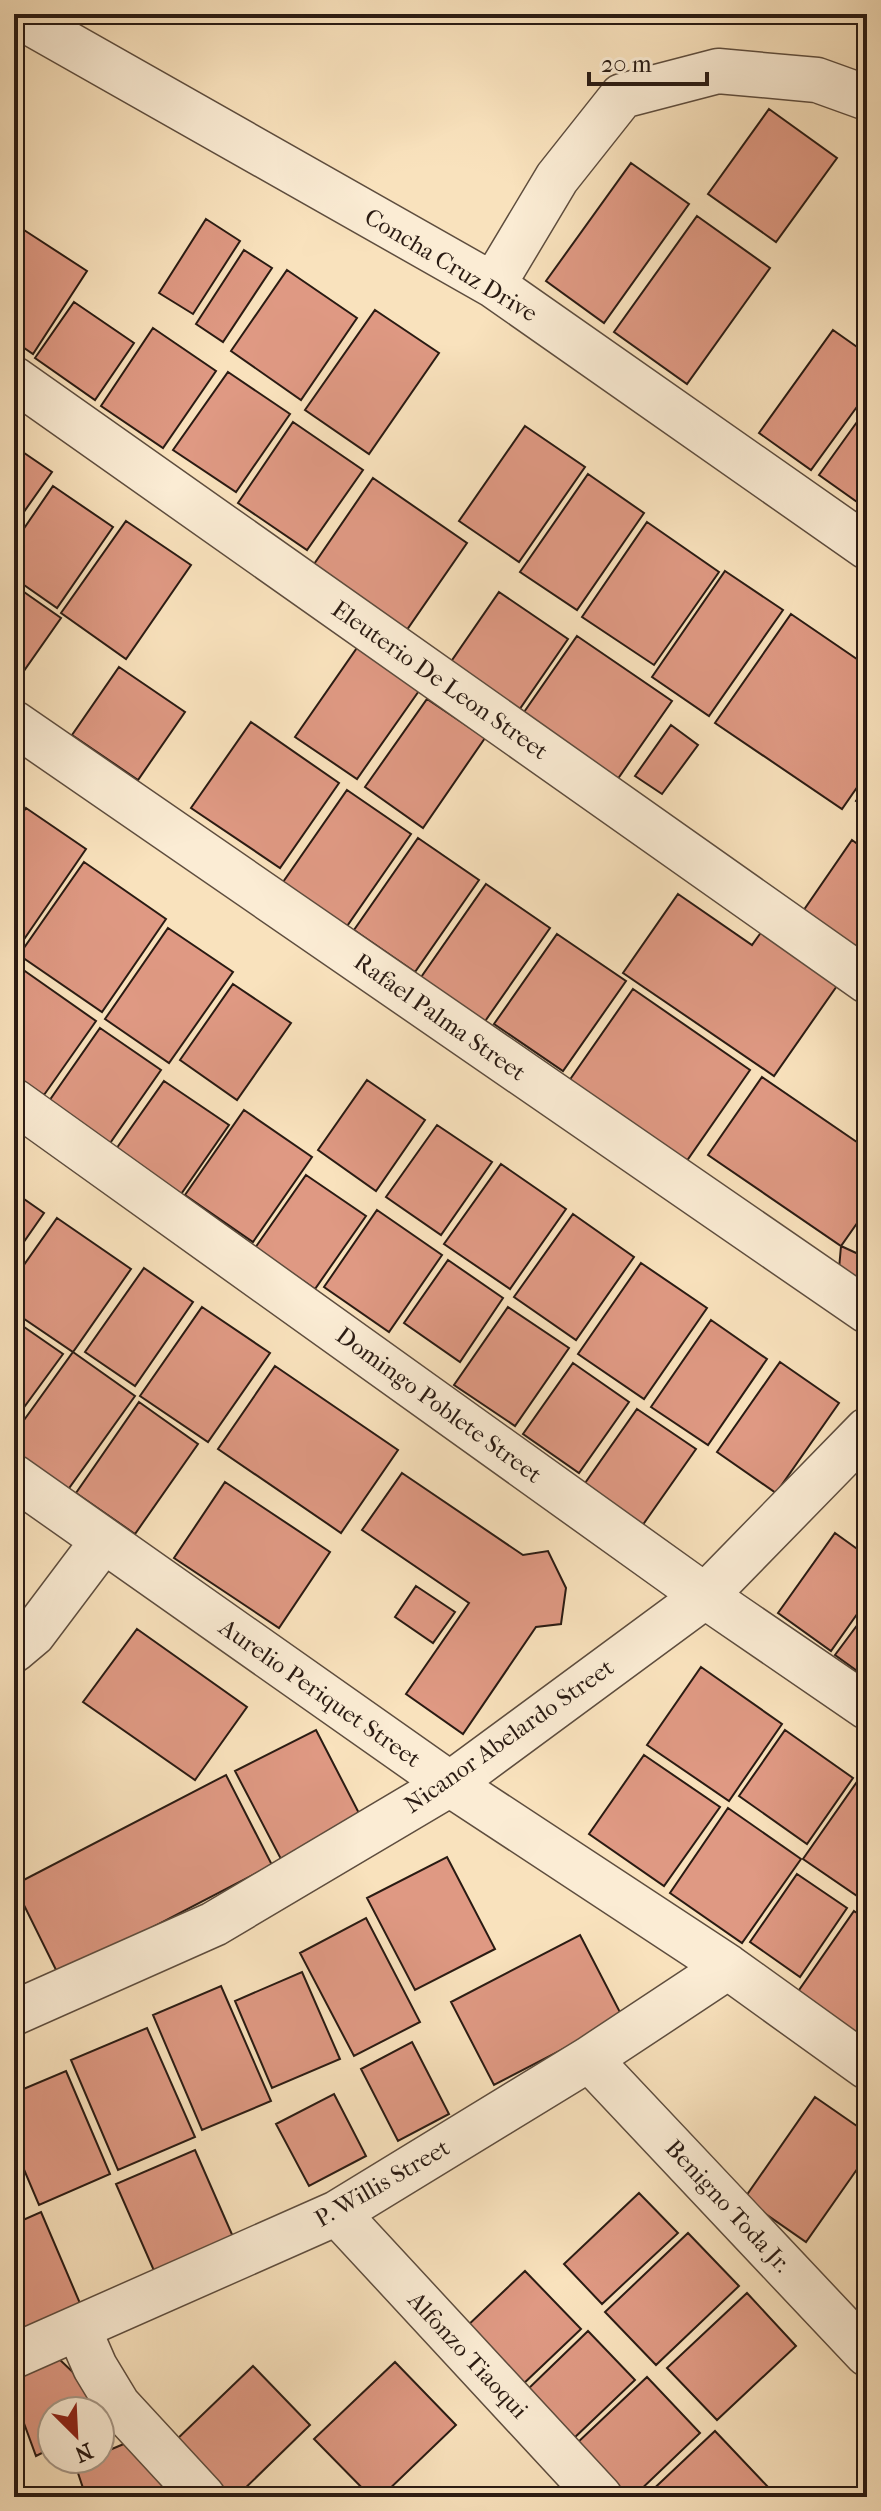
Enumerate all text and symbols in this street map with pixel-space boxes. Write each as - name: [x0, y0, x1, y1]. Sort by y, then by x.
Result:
- scale bar: [589, 36, 707, 86]
- text: 20 m: [601, 50, 652, 78]
- street label: Concha Cruz Drive: [360, 202, 543, 328]
- street label: Eleuterio De Leon Street: [327, 595, 554, 766]
- street label: Rafael Palma Street: [349, 947, 532, 1087]
- street label: Domingo Poblete Street: [331, 1321, 548, 1489]
- street label: Aurelio Periquet Street: [213, 1612, 426, 1773]
- street label: Nicanor Abelardo Street: [399, 1653, 619, 1819]
- street label: P. Willis Street: [310, 2133, 455, 2233]
- street label: Benigno Toda Jr.: [660, 2134, 796, 2278]
- street label: Alfonzo Tiaoqui: [402, 2285, 534, 2424]
- north arrow: [36, 2395, 116, 2475]
- text: N: [71, 2437, 97, 2468]

